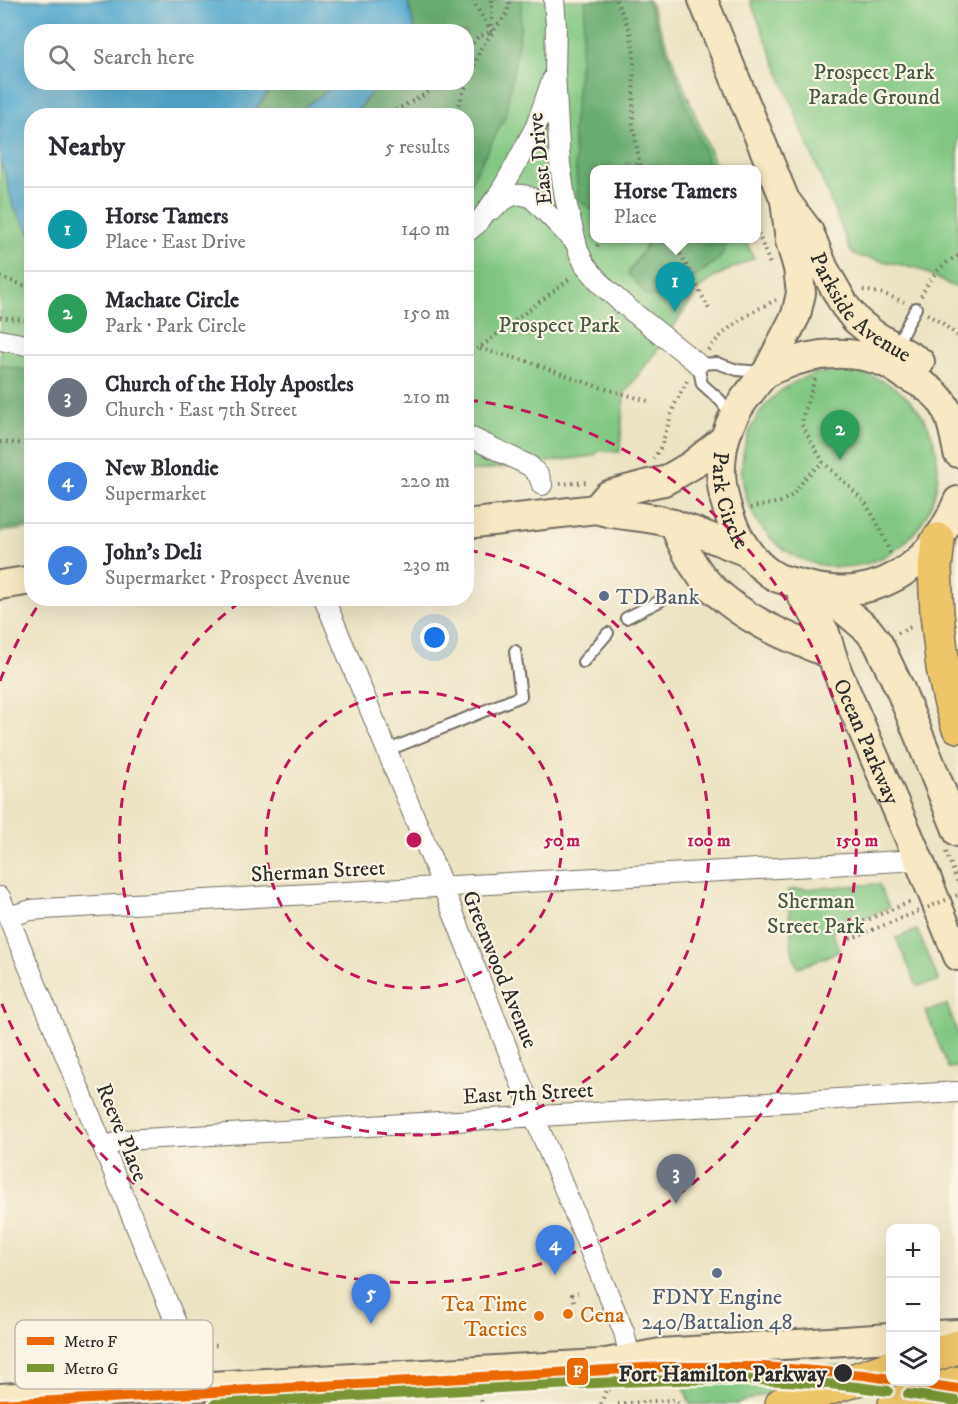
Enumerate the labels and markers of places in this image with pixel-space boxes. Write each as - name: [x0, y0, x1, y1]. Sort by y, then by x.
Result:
- pin: 1: [656, 262, 694, 312]
- pin: 2: [820, 410, 860, 460]
- place label: TD Bank: [616, 584, 700, 611]
- marker: TD Bank: [597, 589, 611, 603]
- centre of rings: [404, 830, 424, 850]
- pin: 3: [656, 1154, 696, 1204]
- pin: 4: [536, 1226, 574, 1275]
- marker: FDNY Engine 240/Battalion 48: [710, 1266, 724, 1280]
- pin: 5: [352, 1274, 391, 1324]
- place label: FDNY Engine 240/Battalion 48: [642, 1284, 792, 1336]
- place label: Tea Time Tactics: [442, 1291, 527, 1343]
- place label: Cena: [580, 1302, 625, 1329]
- marker: Cena: [561, 1307, 575, 1321]
- marker: Tea Time Tactics: [532, 1309, 546, 1323]
- place label: Fort Hamilton Parkway: [618, 1361, 828, 1388]
- marker: Fort Hamilton Parkway: [832, 1362, 854, 1384]

